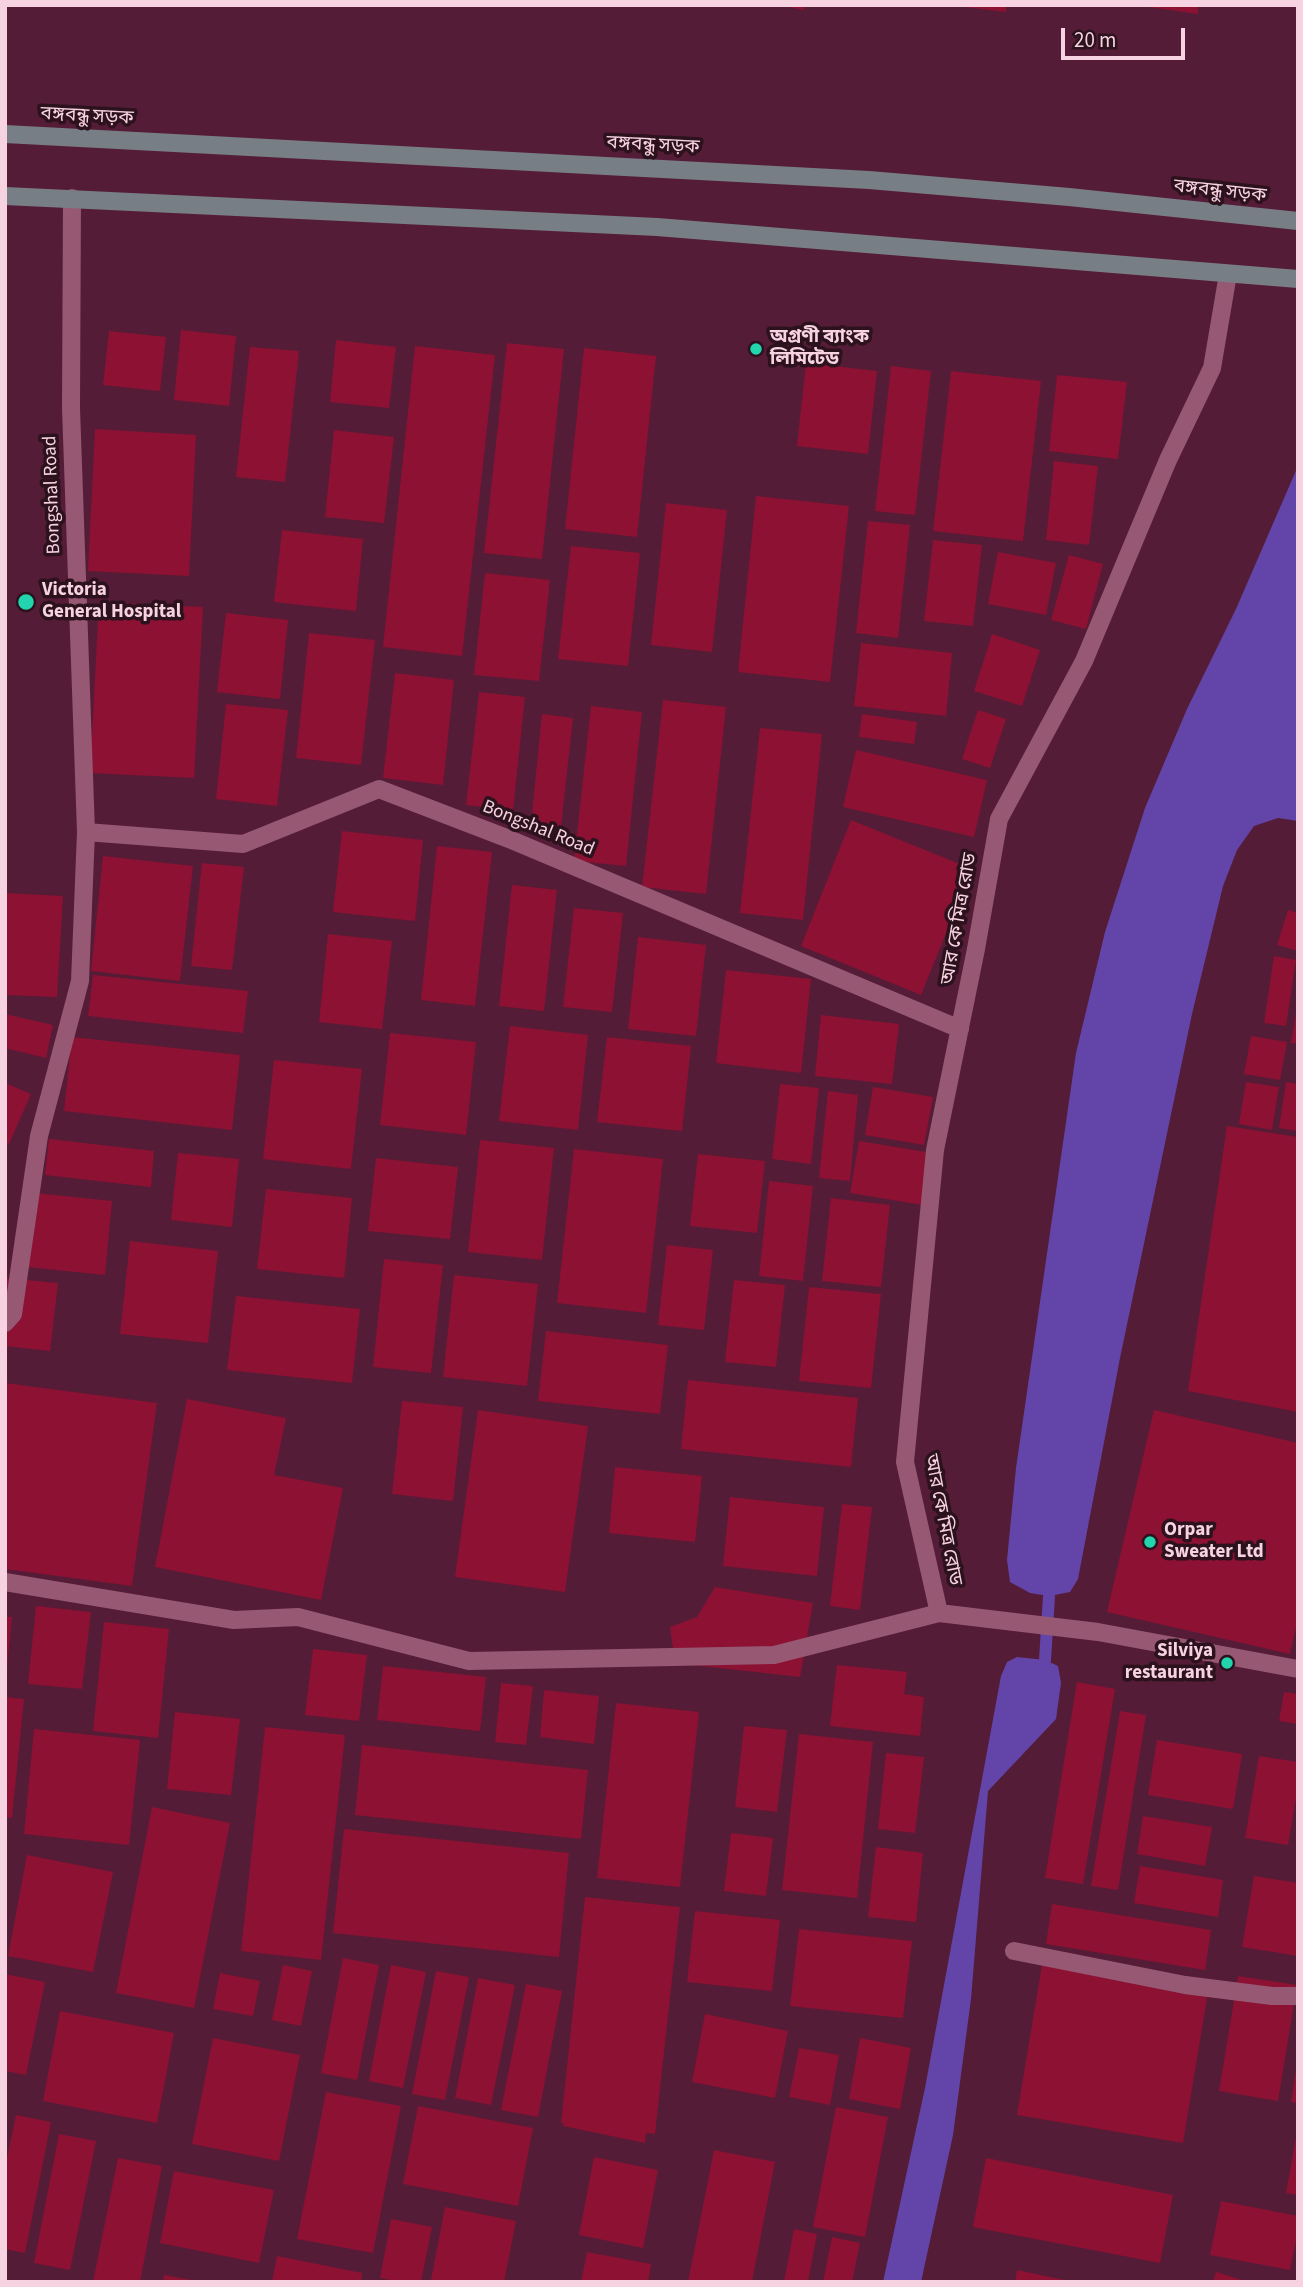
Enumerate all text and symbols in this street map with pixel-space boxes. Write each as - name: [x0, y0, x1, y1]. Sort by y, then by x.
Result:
- scale bar: [1065, 14, 1189, 58]
- text: 20 m: [1074, 25, 1116, 55]
- street label: বঙ্গবন্ধু সড়ক: [40, 103, 134, 131]
- street label: বঙ্গবন্ধু সড়ক: [606, 132, 700, 160]
- street label: বঙ্গবন্ধু সড়ক: [1173, 176, 1267, 208]
- place label: অগ্রণী ব্যাংক লিমিটেড: [770, 327, 869, 371]
- marker: অগ্রণী ব্যাংক লিমিটেড: [748, 341, 764, 357]
- street label: Bongshal Road: [40, 435, 66, 555]
- place label: Victoria General Hospital: [42, 580, 181, 624]
- marker: Victoria General Hospital: [16, 592, 36, 612]
- street label: Bongshal Road: [479, 796, 597, 862]
- street label: আর কে মিত্র রোড: [937, 852, 983, 986]
- street label: আর কে মিত্র রোড: [918, 1453, 966, 1587]
- place label: Orpar Sweater Ltd: [1164, 1520, 1264, 1564]
- marker: Orpar Sweater Ltd: [1142, 1534, 1158, 1550]
- place label: Silviya restaurant: [1125, 1641, 1213, 1685]
- marker: Silviya restaurant: [1219, 1655, 1235, 1671]

